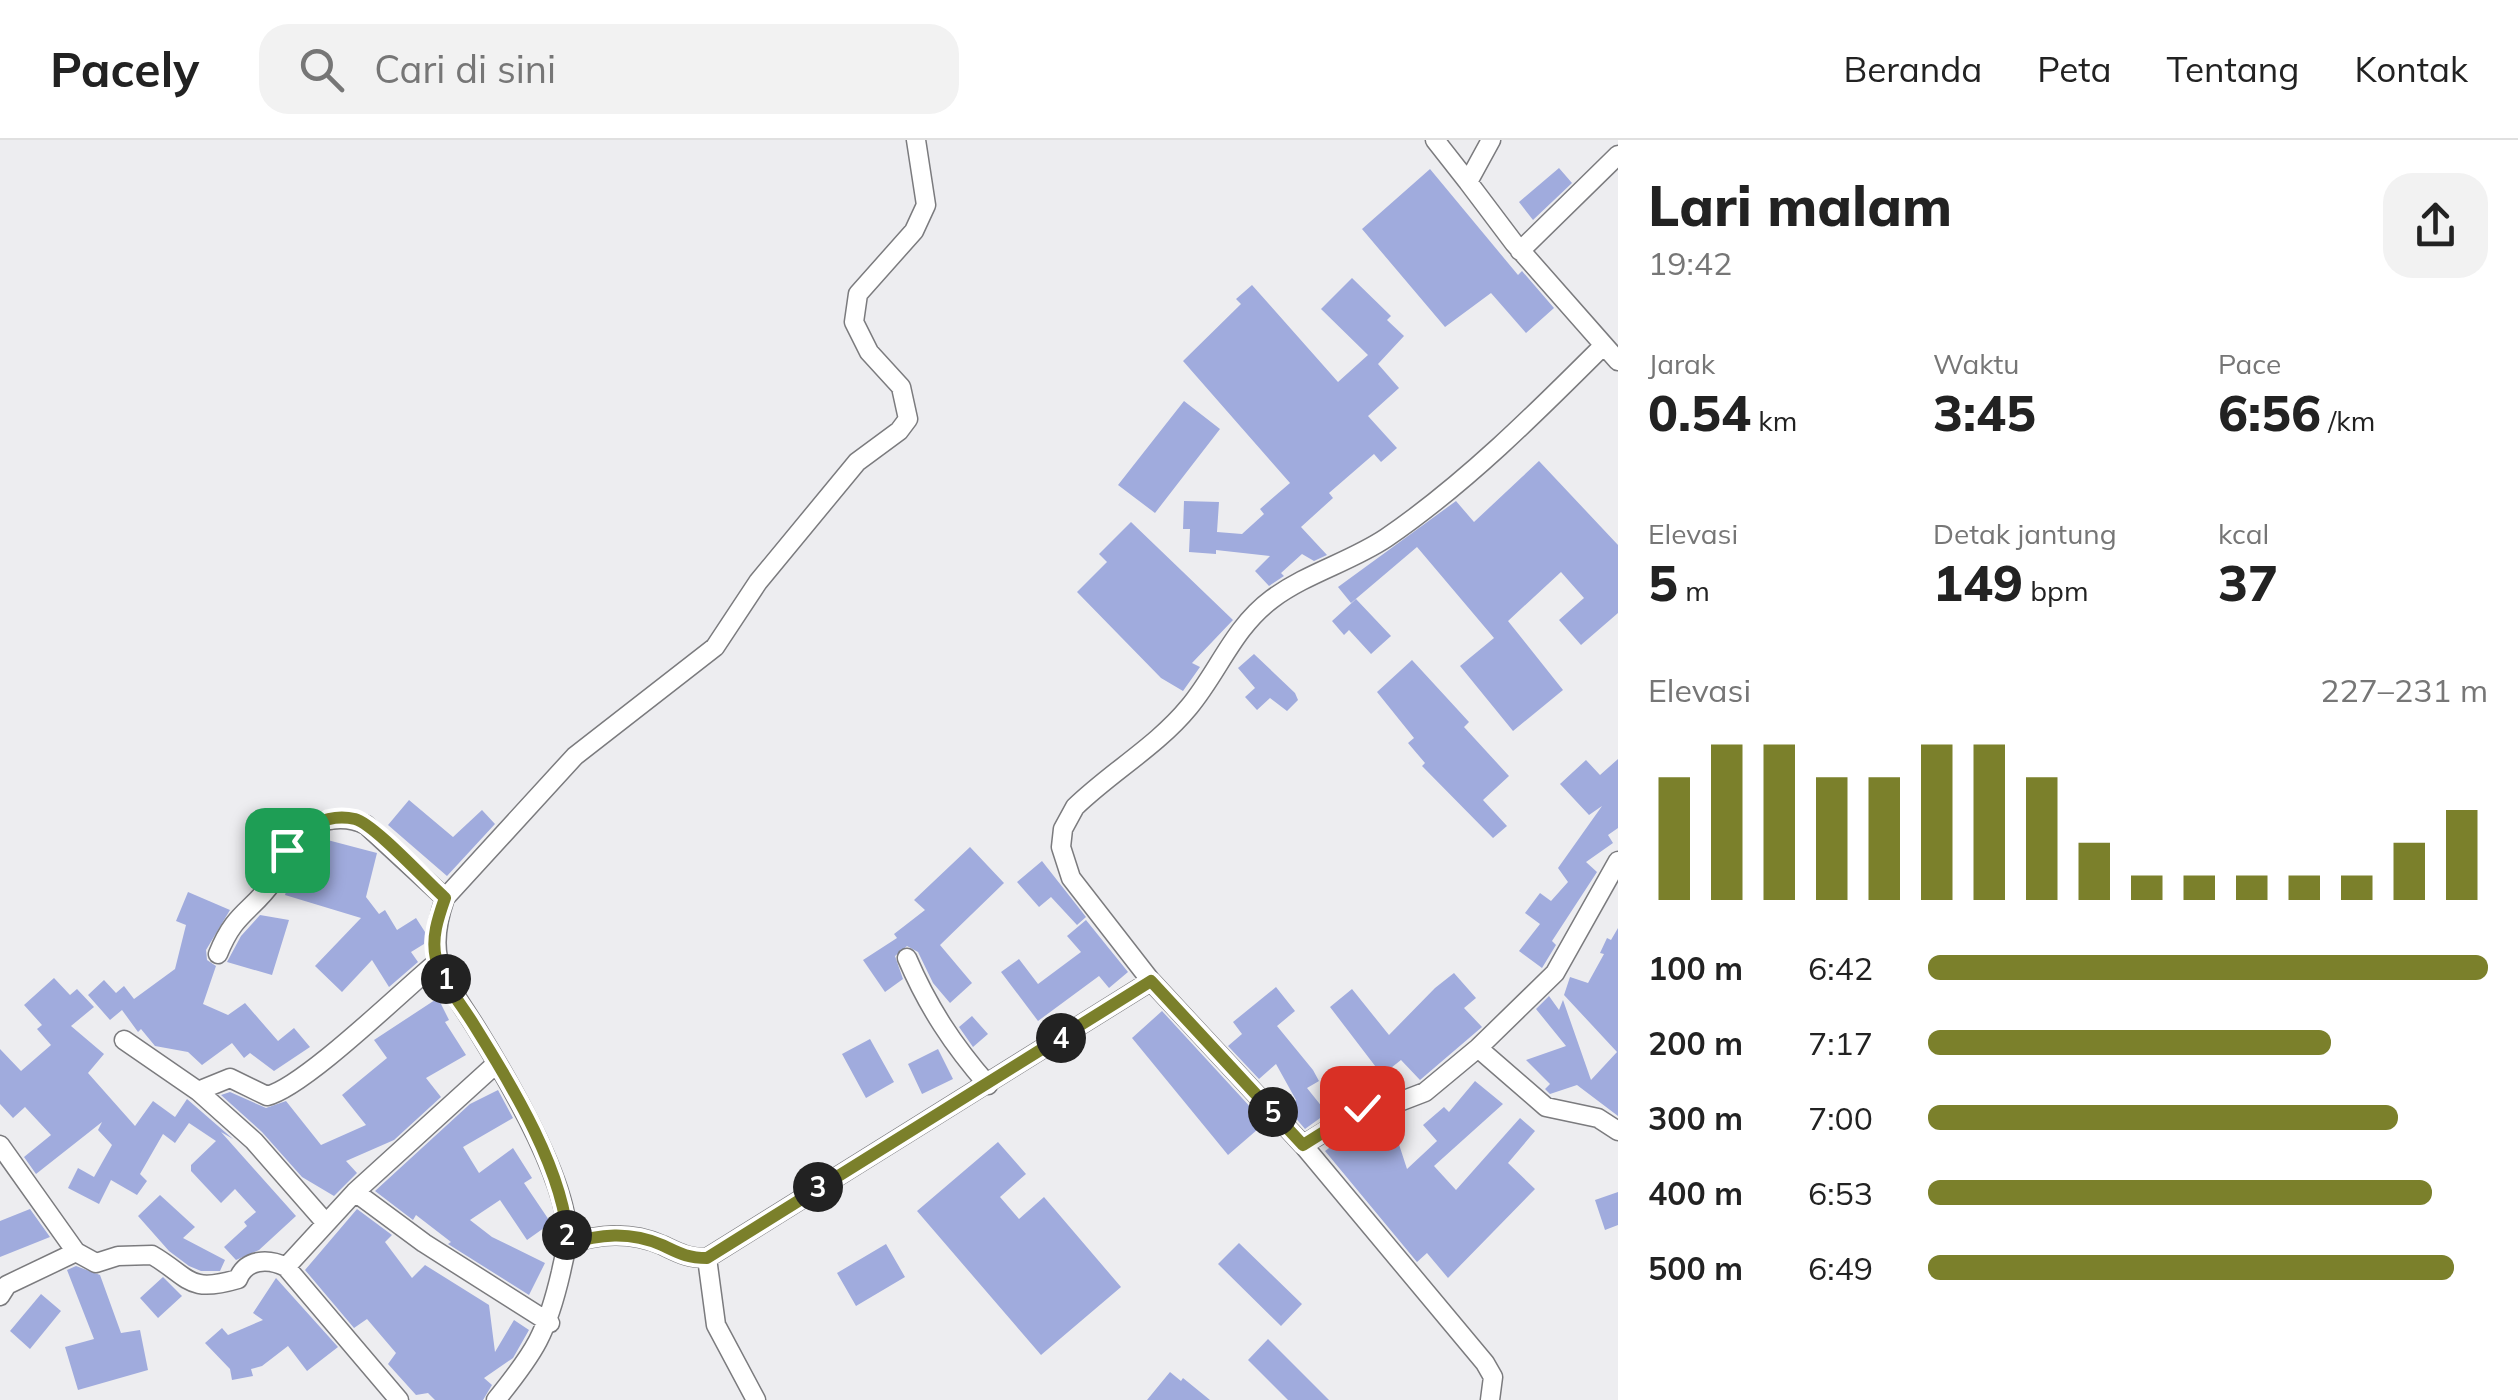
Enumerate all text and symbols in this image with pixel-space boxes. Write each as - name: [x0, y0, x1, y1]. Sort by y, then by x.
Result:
- search box: [259, 24, 959, 114]
- text: Pacely: [50, 39, 199, 99]
- icon: search: [294, 42, 349, 97]
- text: Cari di sini: [374, 45, 556, 93]
- text: Beranda: [1843, 47, 1982, 91]
- text: Peta: [2037, 47, 2112, 91]
- text: Tentang: [2167, 47, 2299, 91]
- text: Kontak: [2354, 47, 2468, 91]
- text: Lari malam: [1648, 171, 1952, 240]
- button: share: [2383, 173, 2488, 278]
- text: 19:42: [1648, 243, 1732, 283]
- text: Jarak: [1648, 346, 1715, 381]
- text: Waktu: [1933, 346, 2019, 381]
- text: Pace: [2218, 346, 2281, 381]
- text: 0.54: [1648, 381, 1751, 444]
- text: 3:45: [1933, 381, 2036, 444]
- text: 6:56: [2218, 381, 2321, 444]
- text: km: [1751, 403, 1797, 438]
- text: /km: [2321, 403, 2375, 438]
- text: Elevasi: [1648, 516, 1738, 551]
- text: Detak jantung: [1933, 516, 2117, 551]
- text: kcal: [2218, 516, 2269, 551]
- text: 5: [1648, 551, 1678, 614]
- text: 149: [1933, 551, 2023, 614]
- text: 37: [2218, 551, 2278, 614]
- text: m: [1678, 573, 1710, 608]
- text: bpm: [2023, 573, 2089, 608]
- text: Elevasi: [1648, 670, 1751, 710]
- text: 227–231 m: [2320, 670, 2488, 710]
- pin: [245, 808, 330, 893]
- icon: arrive: [260, 823, 315, 878]
- text: 100 m: [1648, 948, 1743, 988]
- text: 6:42: [1808, 948, 1873, 988]
- pin: 1: [421, 954, 471, 1004]
- text: 1: [438, 961, 454, 996]
- pin: 4: [1036, 1013, 1086, 1063]
- text: 4: [1053, 1020, 1069, 1055]
- text: 200 m: [1648, 1023, 1743, 1063]
- text: 7:17: [1808, 1023, 1873, 1063]
- pin: [1320, 1066, 1405, 1151]
- icon: check: [1335, 1081, 1390, 1136]
- pin: 5: [1248, 1087, 1298, 1137]
- text: 5: [1265, 1094, 1281, 1129]
- text: 300 m: [1648, 1098, 1743, 1138]
- text: 7:00: [1808, 1098, 1873, 1138]
- pin: 3: [793, 1162, 843, 1212]
- text: 3: [810, 1169, 826, 1204]
- text: 400 m: [1648, 1173, 1743, 1213]
- text: 6:53: [1808, 1173, 1873, 1213]
- pin: 2: [542, 1210, 592, 1260]
- text: 2: [559, 1217, 575, 1252]
- text: 500 m: [1648, 1248, 1743, 1288]
- text: 6:49: [1808, 1248, 1873, 1288]

